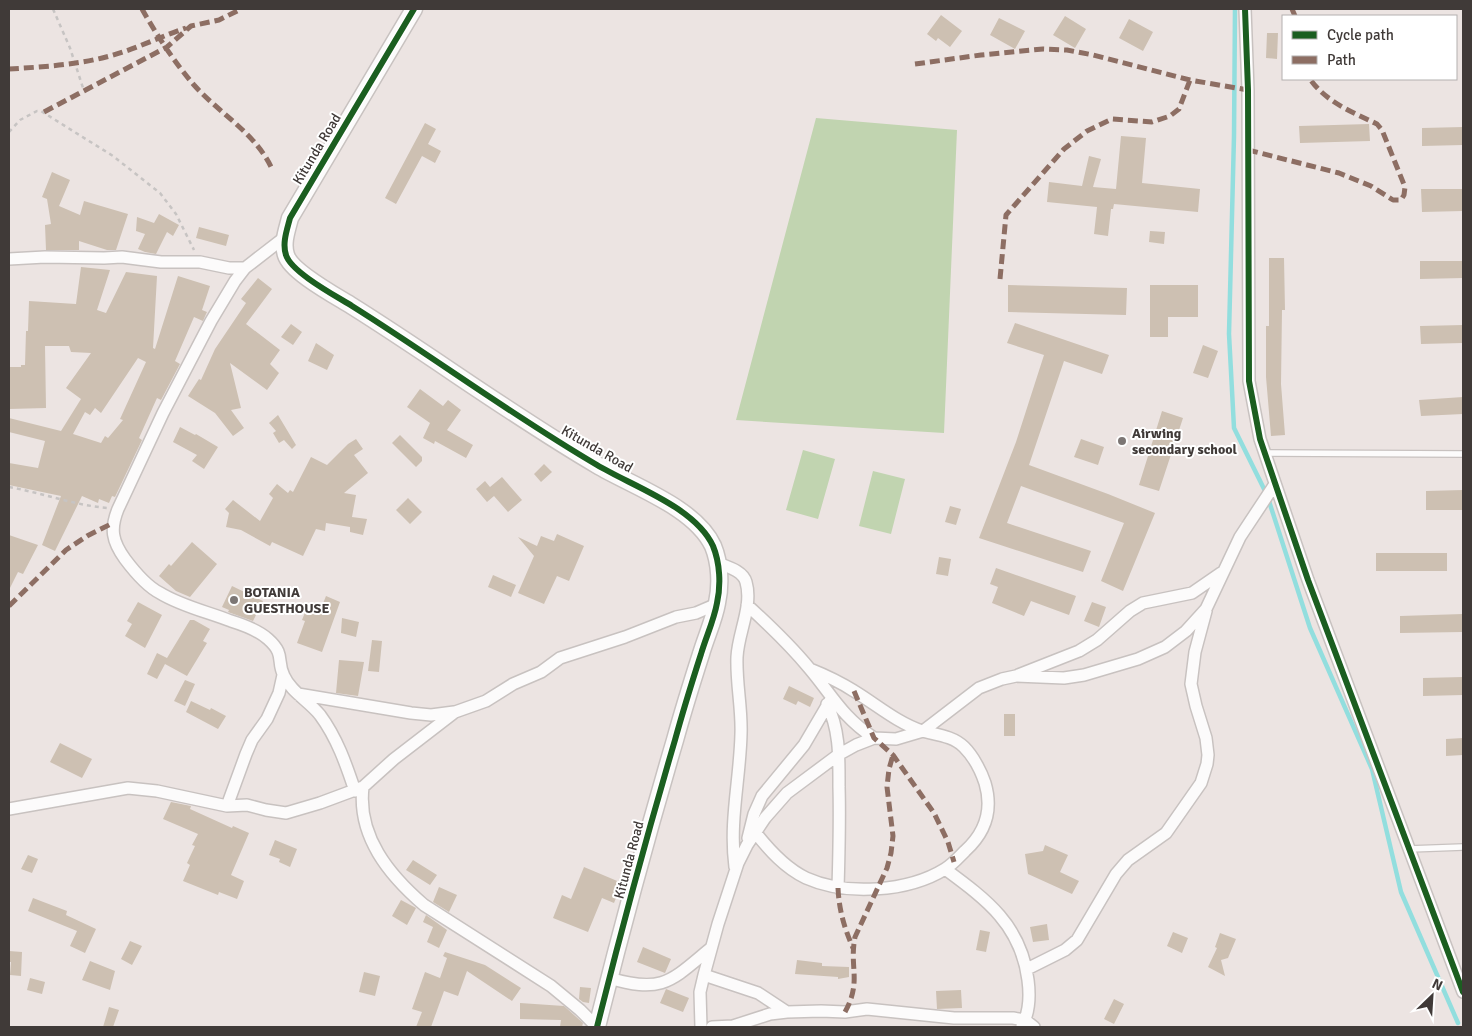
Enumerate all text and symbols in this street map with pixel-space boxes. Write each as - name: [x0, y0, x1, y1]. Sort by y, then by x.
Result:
- legend: [1282, 15, 1457, 80]
- text: Cycle path: [1327, 26, 1394, 44]
- text: Path: [1327, 51, 1356, 69]
- street label: Kitunda Road: [289, 110, 345, 188]
- street label: Kitunda Road: [558, 422, 636, 476]
- place label: Airwing secondary school: [1132, 425, 1238, 458]
- marker: Airwing secondary school: [1116, 435, 1128, 447]
- place label: BOTANIA GUESTHOUSE: [244, 584, 329, 617]
- marker: BOTANIA GUESTHOUSE: [228, 594, 240, 606]
- street label: Kitunda Road: [610, 819, 648, 901]
- north arrow: [1407, 971, 1457, 1021]
- text: N: [1429, 975, 1445, 994]

